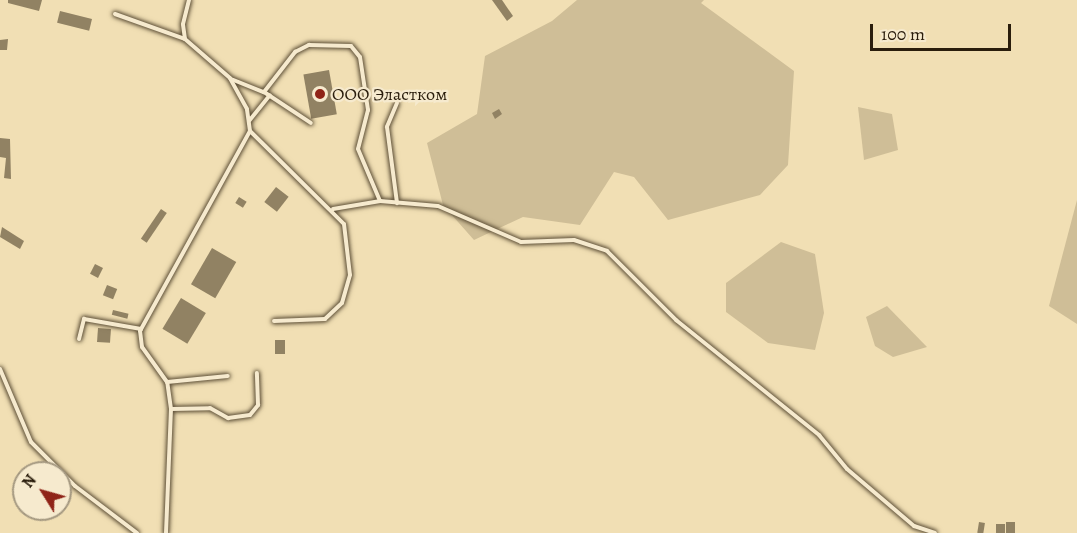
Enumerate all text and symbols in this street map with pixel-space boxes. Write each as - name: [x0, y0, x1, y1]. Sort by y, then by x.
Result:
- scale bar: [873, 12, 1014, 50]
- text: 100 m: [881, 22, 925, 46]
- place label: ООО Эластком: [332, 83, 447, 105]
- marker: ООО Эластком: [313, 87, 327, 101]
- north arrow: [12, 461, 72, 521]
- text: N: [17, 470, 42, 493]

